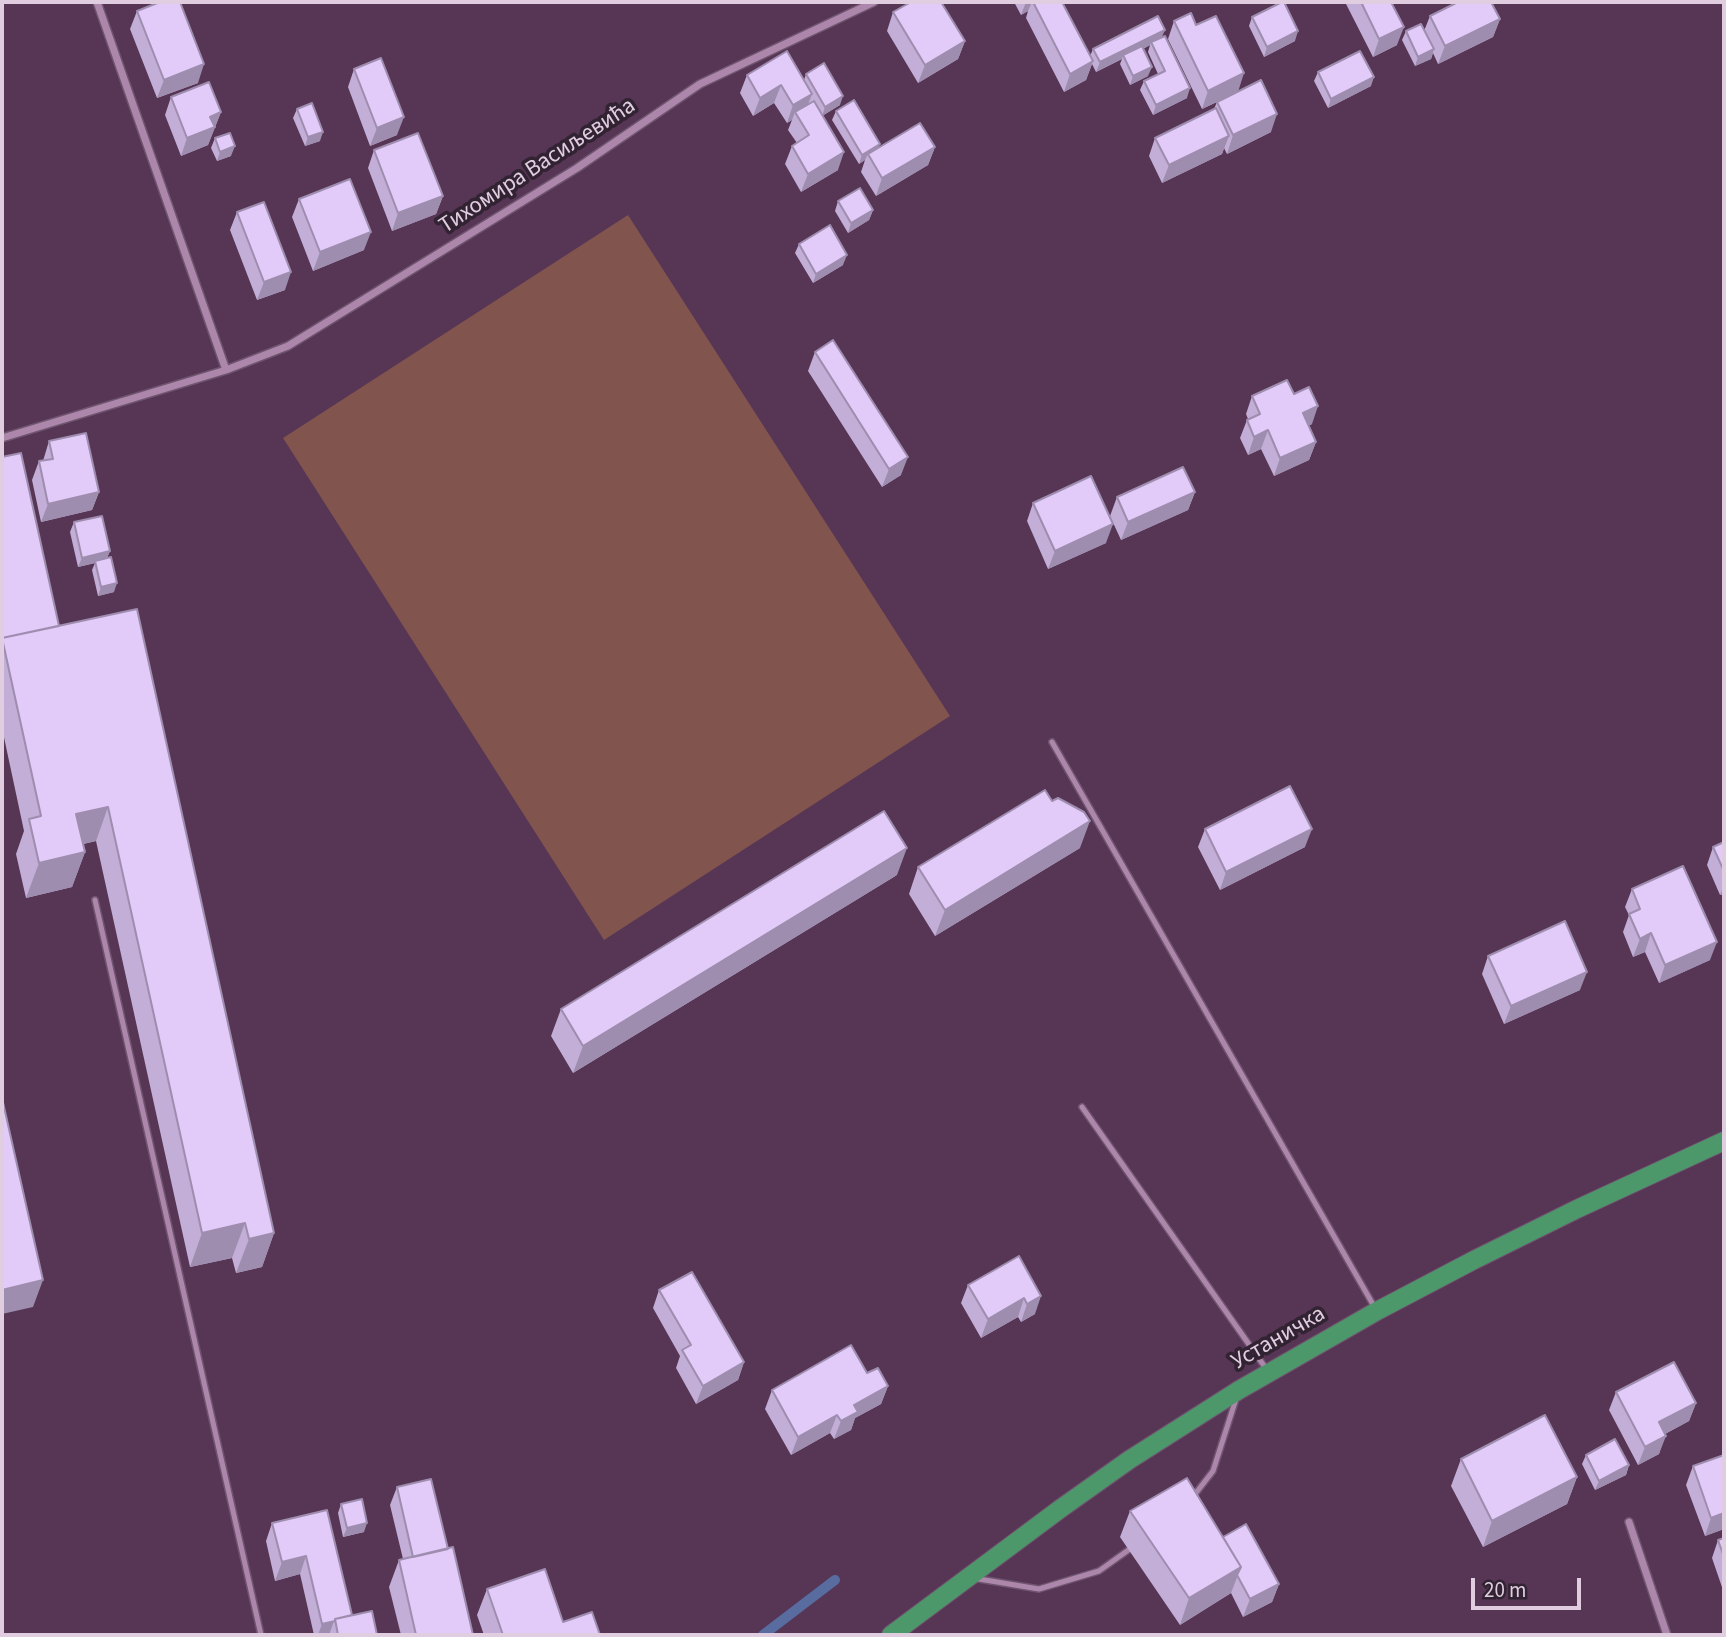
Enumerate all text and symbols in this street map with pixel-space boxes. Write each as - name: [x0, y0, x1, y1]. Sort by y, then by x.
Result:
- street label: Тихомира Васиљевића: [435, 93, 641, 241]
- street label: Устаничка: [1227, 1301, 1331, 1377]
- scale bar: [1474, 1564, 1584, 1608]
- text: 20 m: [1484, 1575, 1526, 1605]

